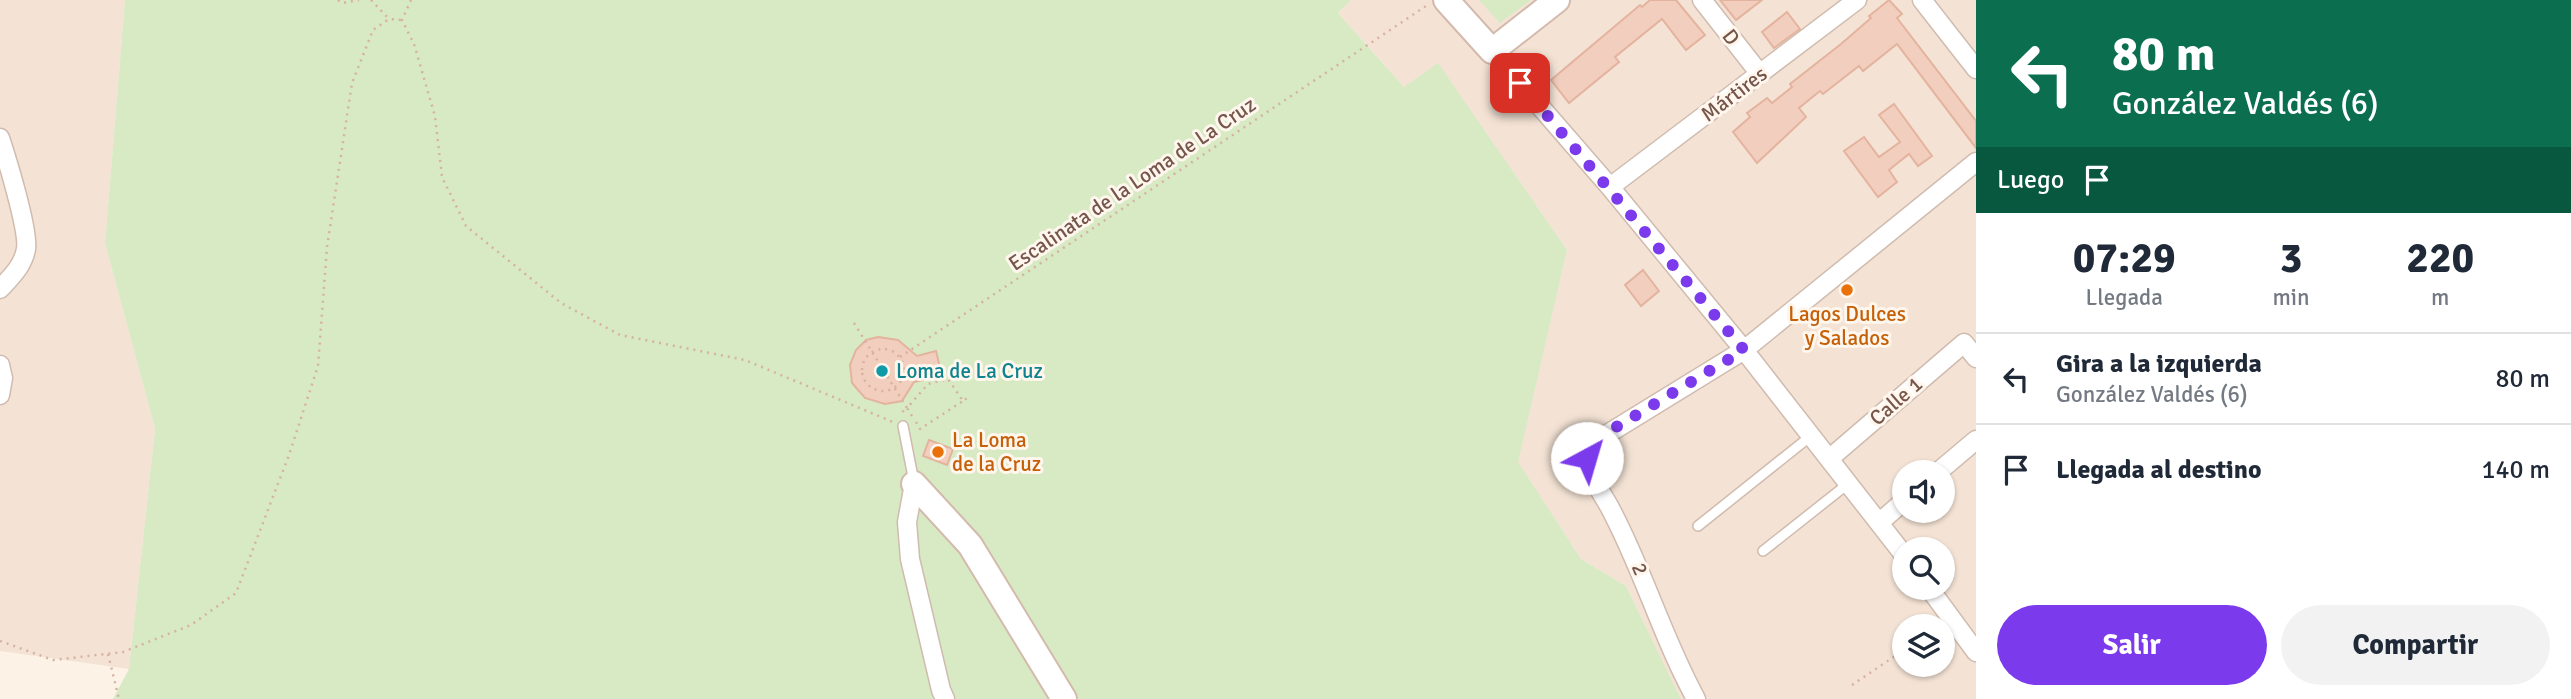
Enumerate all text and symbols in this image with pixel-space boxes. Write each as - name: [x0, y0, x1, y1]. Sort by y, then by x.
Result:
- street label: D: [1717, 24, 1745, 50]
- text: 80 m: [2112, 24, 2215, 84]
- icon: left: [1997, 28, 2088, 119]
- pin: [1490, 53, 1550, 113]
- street label: Mártires: [1696, 61, 1772, 127]
- icon: arrive: [1501, 64, 1539, 102]
- text: González Valdés (6): [2112, 84, 2379, 123]
- street label: Escalinata de la Loma de La Cruz: [1003, 91, 1261, 277]
- icon: arrive: [2078, 161, 2116, 199]
- text: Luego: [1997, 164, 2064, 196]
- text: 07:29: [2073, 233, 2176, 284]
- text: 3: [2280, 233, 2302, 284]
- text: 220: [2406, 233, 2474, 284]
- marker: Lagos Dulces y Salados: [1839, 282, 1855, 298]
- text: Llegada: [2086, 283, 2163, 312]
- text: min: [2272, 283, 2310, 312]
- text: m: [2431, 283, 2449, 312]
- place label: Lagos Dulces y Salados: [1788, 301, 1906, 351]
- text: Gira a la izquierda: [2056, 348, 2262, 380]
- place label: Loma de La Cruz: [896, 358, 1043, 384]
- icon: left: [1997, 360, 2035, 398]
- marker: Loma de La Cruz: [874, 363, 890, 379]
- text: 80 m: [2495, 363, 2550, 395]
- street label: Calle 1: [1864, 371, 1928, 431]
- text: González Valdés (6): [2056, 380, 2248, 409]
- position arrow: [1550, 421, 1624, 495]
- place label: La Loma de la Cruz: [952, 427, 1041, 477]
- marker: La Loma de la Cruz: [930, 444, 946, 460]
- icon: arrive: [1997, 451, 2035, 489]
- text: Llegada al destino: [2056, 454, 2262, 486]
- text: 140 m: [2481, 454, 2550, 486]
- map controls: [1892, 460, 1955, 677]
- button: sound: [1892, 460, 1955, 523]
- button: search: [1892, 537, 1955, 600]
- street label: 2: [1626, 559, 1654, 579]
- button: Salir: [1997, 605, 2267, 685]
- button: Compartir: [2281, 605, 2550, 685]
- button: layers: [1892, 614, 1955, 677]

